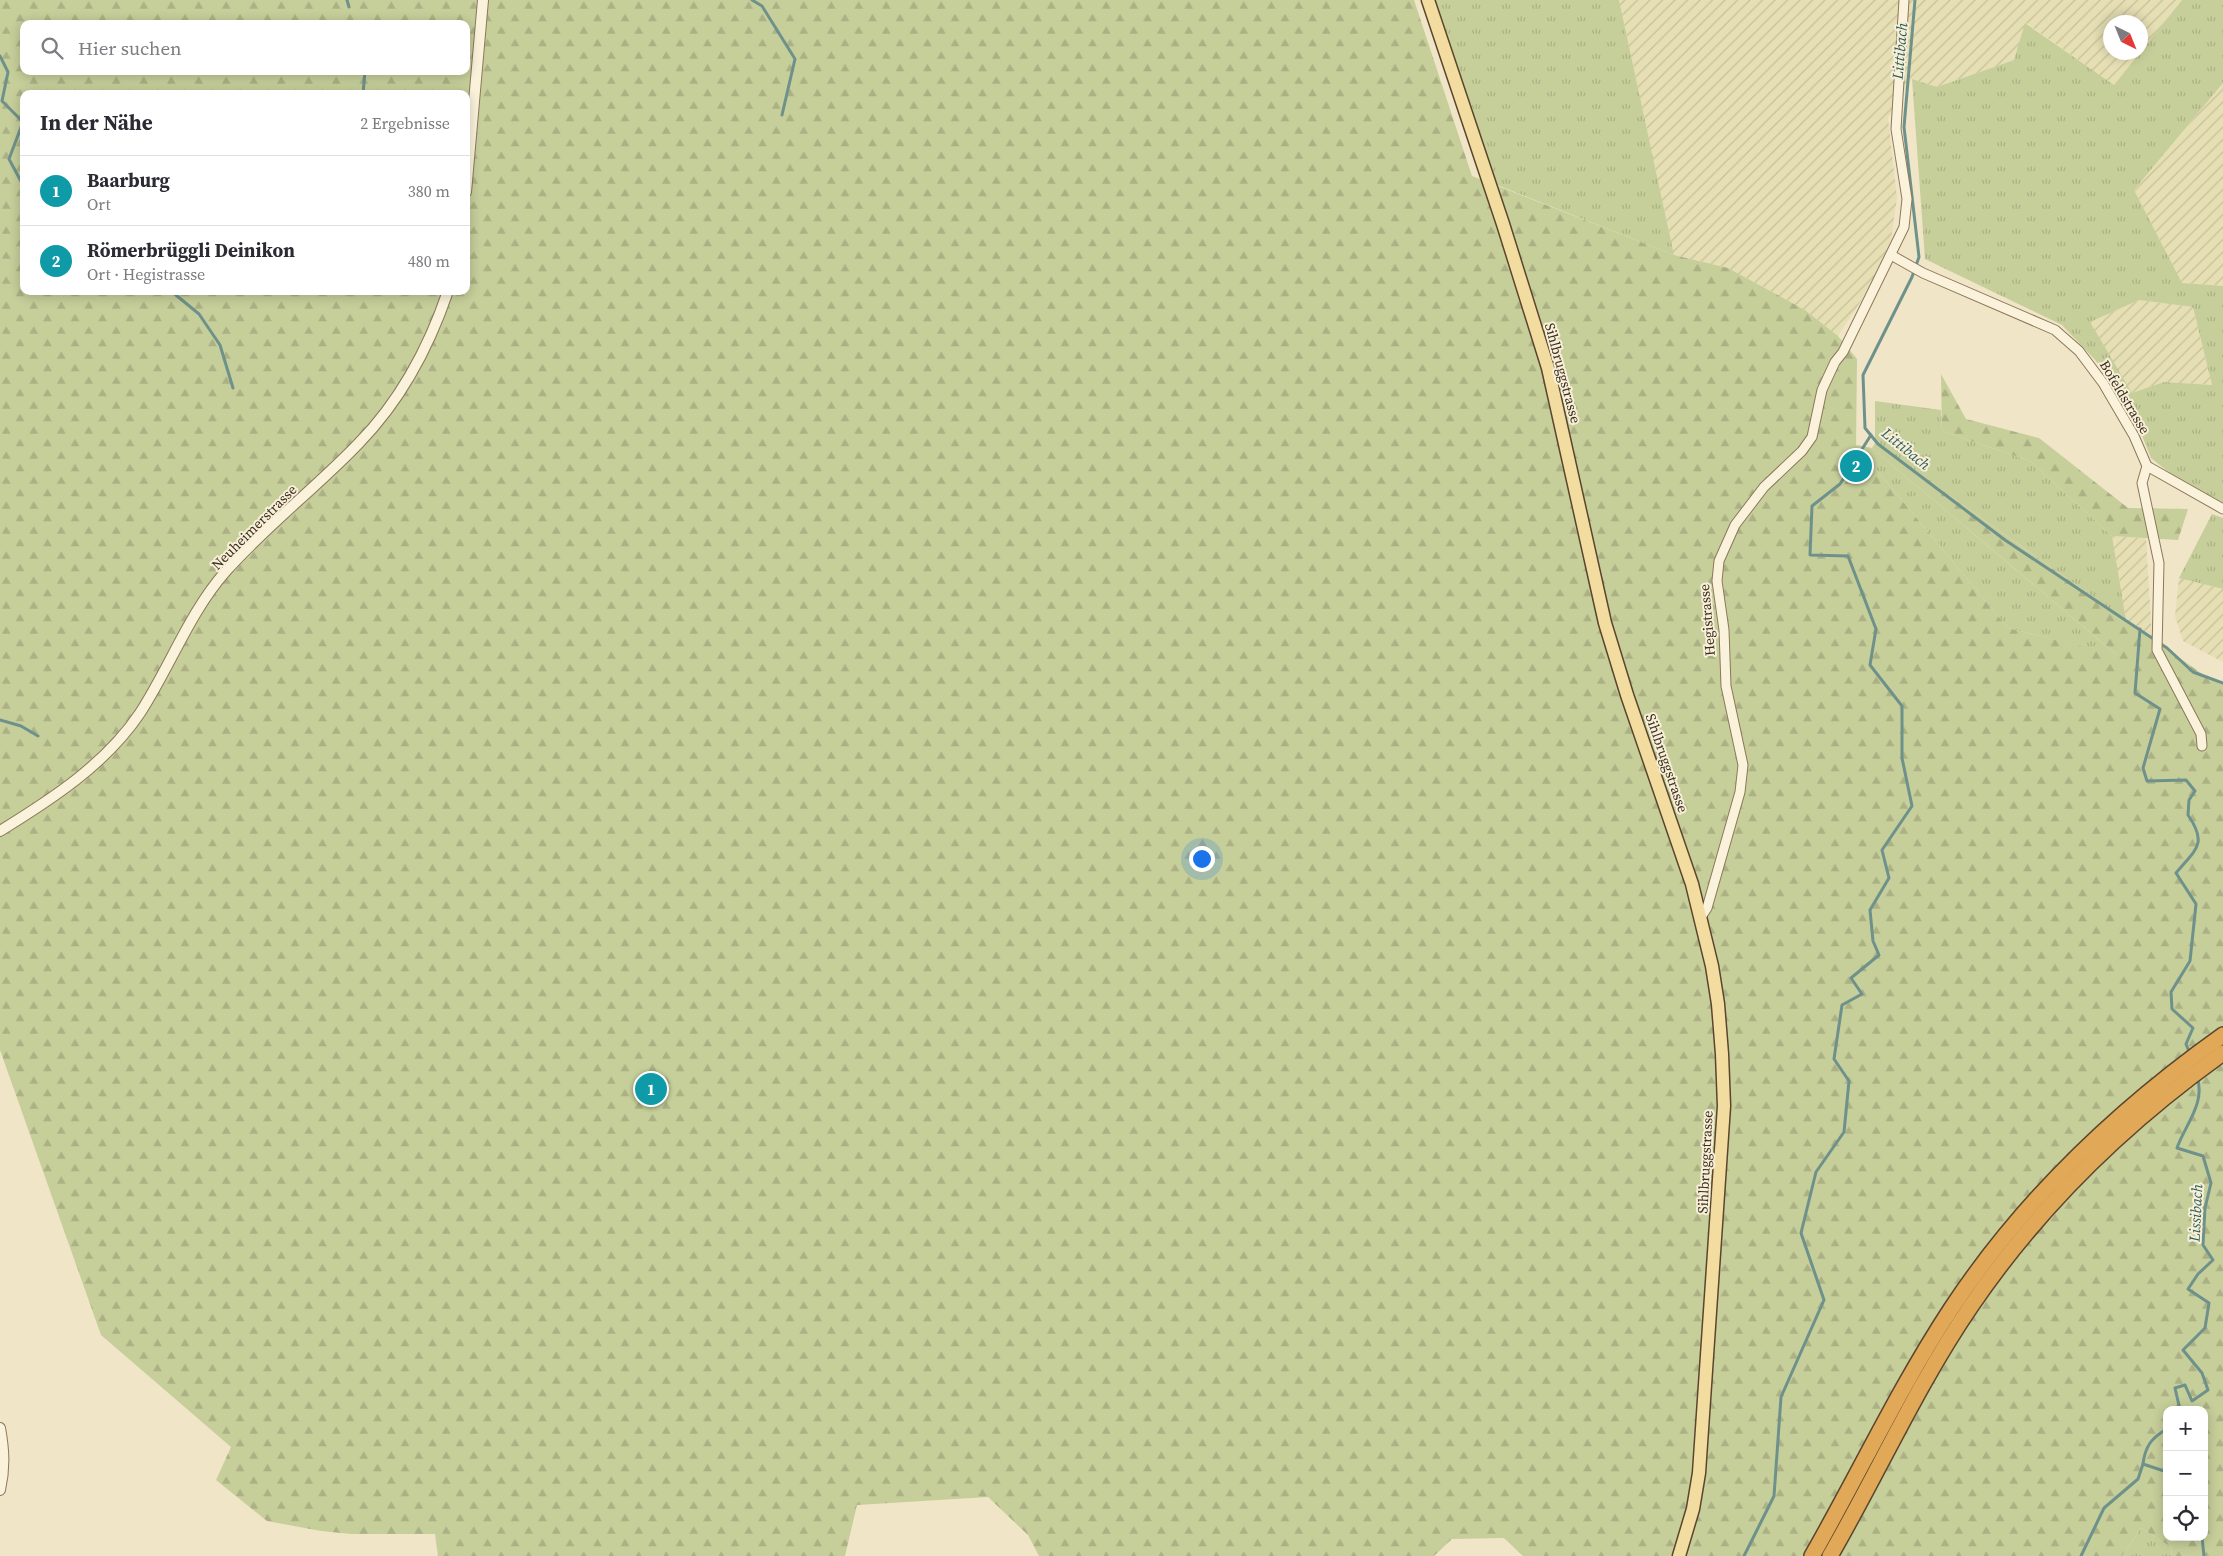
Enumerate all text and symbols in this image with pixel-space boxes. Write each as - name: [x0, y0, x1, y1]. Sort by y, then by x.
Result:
- north arrow: [2103, 15, 2148, 60]
- search box: [20, 20, 470, 75]
- water label: Littibach: [1886, 22, 1912, 81]
- icon: search: [38, 34, 66, 62]
- text: Hier suchen: [78, 35, 182, 61]
- text: In der Nähe: [40, 108, 153, 137]
- text: 2 Ergebnisse: [360, 112, 450, 134]
- text: Baarburg: [87, 167, 170, 193]
- text: 1: [52, 180, 60, 202]
- text: 380 m: [408, 180, 450, 202]
- text: Ort: [87, 193, 111, 215]
- text: Römerbrüggli Deinikon: [87, 237, 295, 263]
- text: 2: [52, 250, 60, 272]
- text: 480 m: [408, 250, 450, 272]
- text: Ort · Hegistrasse: [87, 263, 205, 285]
- street label: Sihlbruggstrasse: [1540, 321, 1586, 425]
- street label: Bofeldstrasse: [2095, 356, 2155, 438]
- water label: Littibach: [1877, 422, 1935, 475]
- pin: 2: [1840, 447, 1872, 485]
- street label: Neuheimerstrasse: [207, 480, 301, 574]
- street label: Hegistrasse: [1694, 583, 1720, 657]
- street label: Sihlbruggstrasse: [1641, 711, 1693, 815]
- your location: [1189, 846, 1215, 872]
- pin: 1: [635, 1070, 667, 1108]
- street label: Sihlbruggstrasse: [1692, 1110, 1718, 1214]
- water label: Lissibach: [2183, 1184, 2207, 1243]
- map controls: [2163, 1406, 2208, 1541]
- button: +: [2163, 1406, 2208, 1451]
- button: −: [2163, 1451, 2208, 1496]
- button: locate: [2163, 1496, 2208, 1541]

